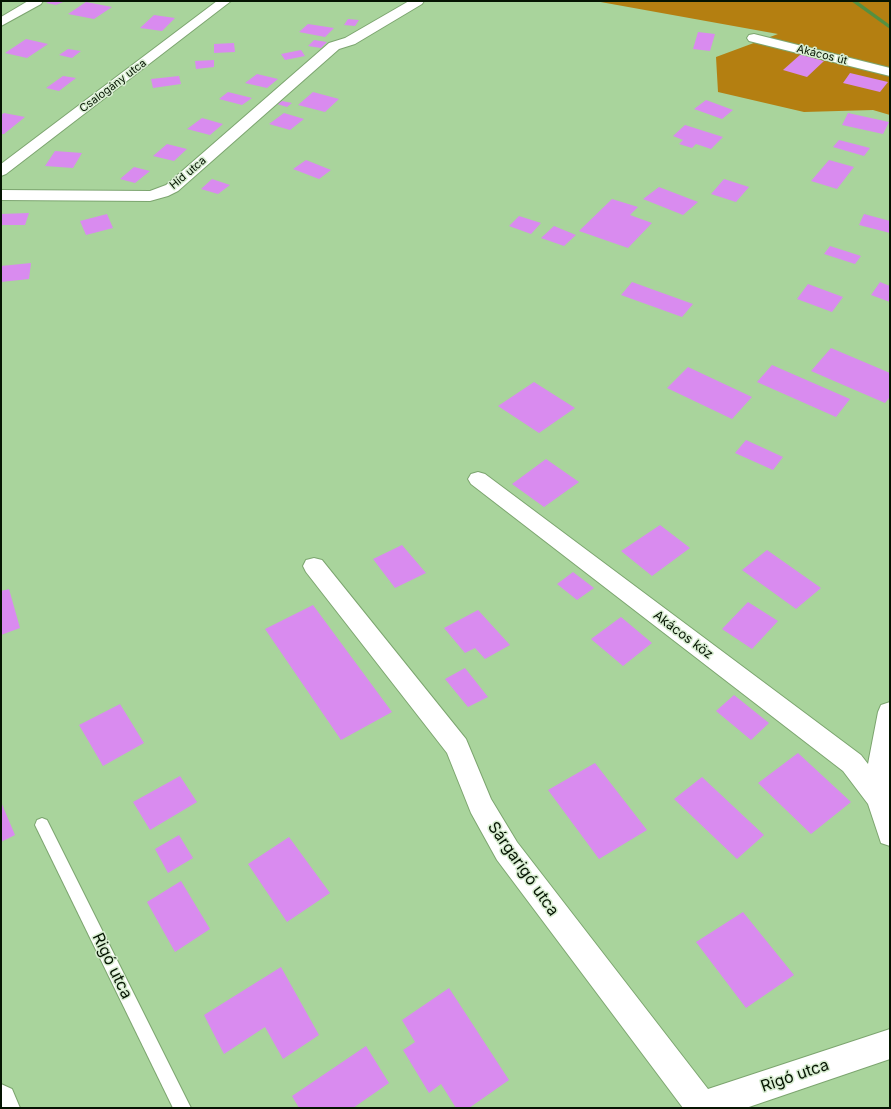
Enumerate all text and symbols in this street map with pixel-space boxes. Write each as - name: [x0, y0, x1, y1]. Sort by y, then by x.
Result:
- street label: Akácos út: [795, 42, 849, 68]
- street label: Csalogány utca: [77, 57, 149, 115]
- street label: Híd utca: [167, 154, 209, 192]
- street label: Akácos köz: [650, 607, 716, 663]
- street label: Sárgarigó utca: [483, 818, 563, 920]
- street label: Rigó utca: [88, 930, 136, 1002]
- street label: Rigó utca: [758, 1055, 832, 1097]

